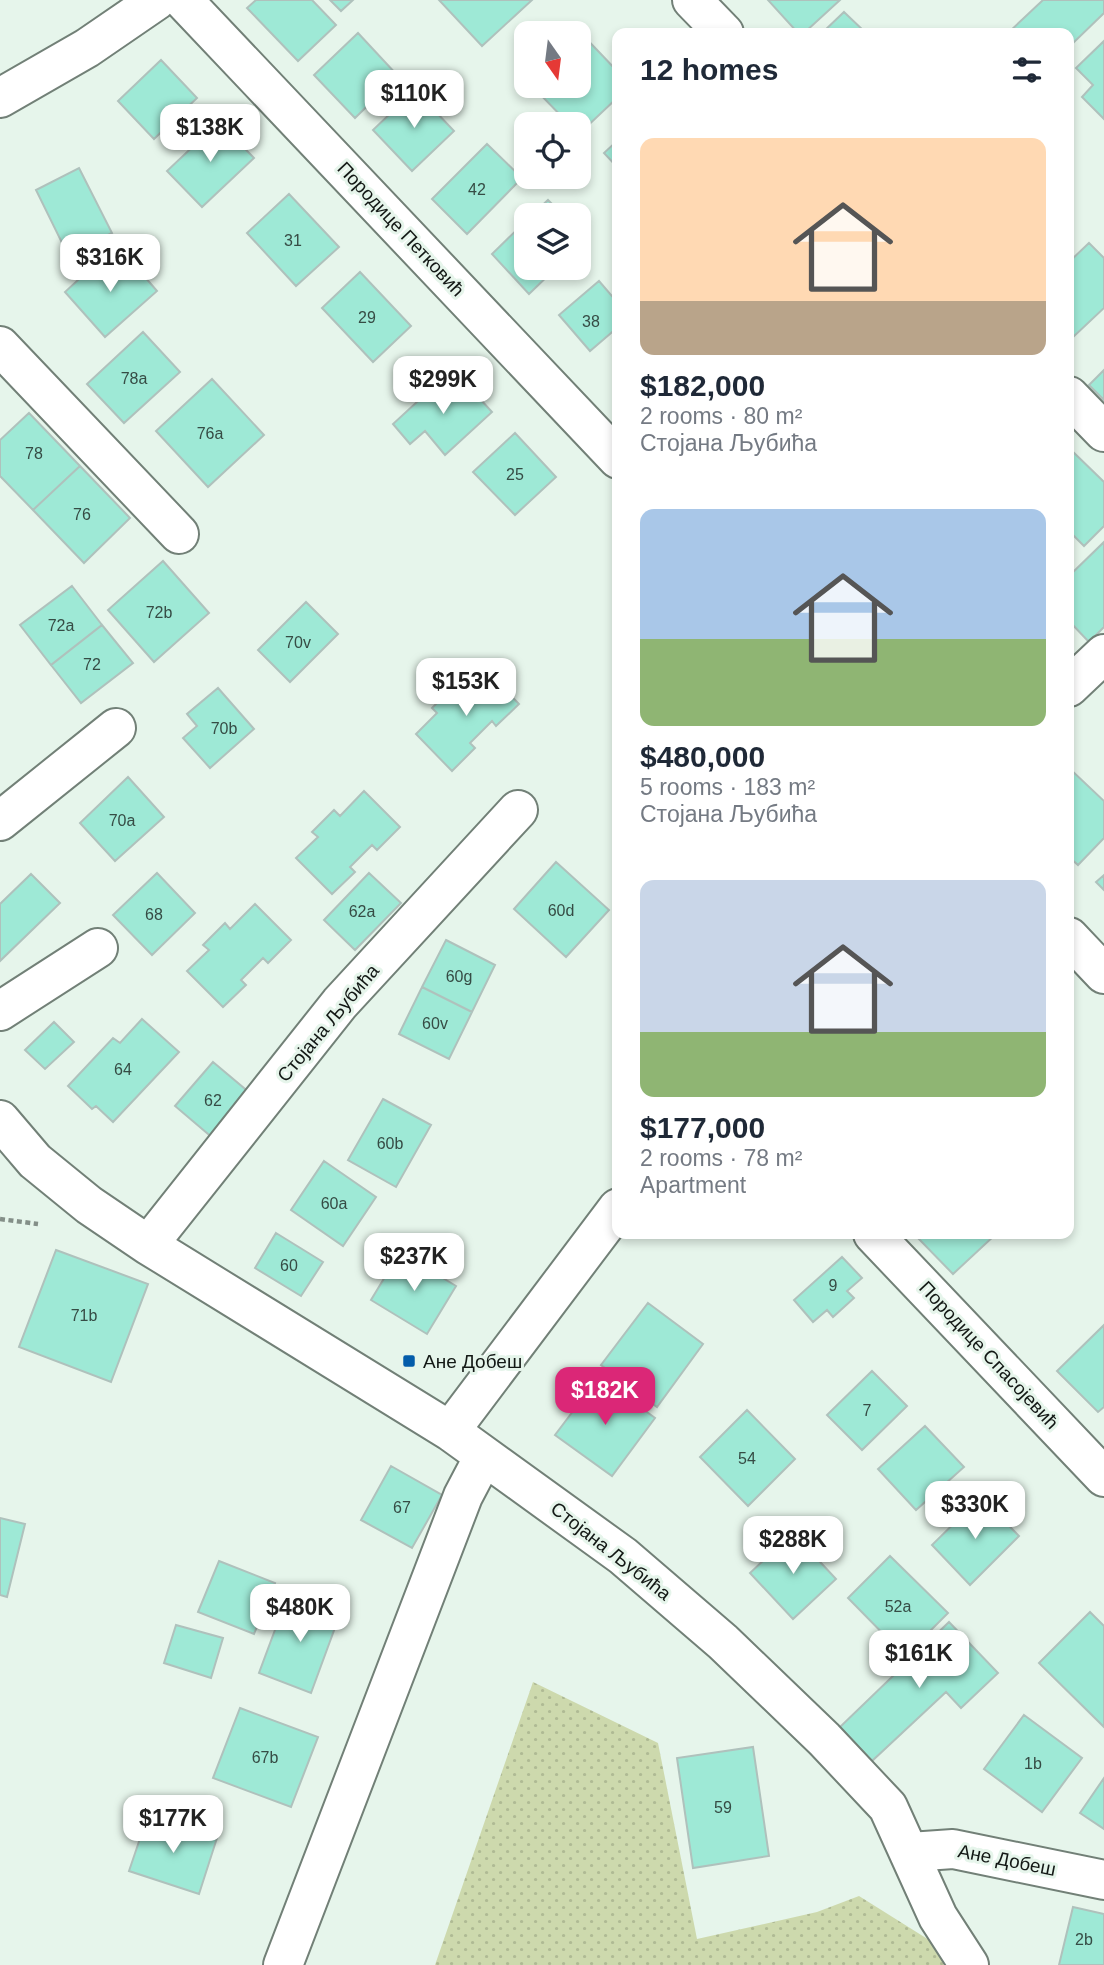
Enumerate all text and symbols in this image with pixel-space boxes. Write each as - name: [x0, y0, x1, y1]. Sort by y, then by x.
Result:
- north arrow: [514, 21, 592, 98]
- map controls: [514, 21, 591, 280]
- icon: filters: [1008, 51, 1046, 89]
- text: 12 homes: [640, 53, 778, 86]
- pin: $110K: [365, 71, 463, 130]
- text: $110K: [381, 80, 447, 106]
- pin: $138K: [161, 104, 259, 164]
- button: locate: [514, 112, 591, 189]
- text: $138K: [176, 114, 244, 140]
- street label: Породице Петковић: [333, 158, 469, 300]
- house number: 42: [468, 181, 486, 198]
- icon: home: [780, 184, 906, 310]
- button: layers: [514, 203, 591, 280]
- house number: 31: [284, 232, 302, 249]
- pin: $316K: [61, 234, 159, 294]
- text: $316K: [76, 244, 144, 270]
- house number: 29: [358, 309, 376, 326]
- house number: 38: [582, 313, 600, 330]
- pin: $299K: [394, 356, 492, 416]
- text: $299K: [409, 366, 477, 392]
- text: $182,000: [640, 369, 765, 402]
- house number: 78a: [121, 370, 147, 387]
- text: 2 rooms · 80 m²: [640, 403, 802, 429]
- house number: 76a: [197, 425, 223, 442]
- text: Стојана Љубића: [640, 430, 817, 456]
- house number: 78: [25, 445, 43, 462]
- house number: 25: [506, 466, 524, 483]
- house number: 76: [73, 506, 91, 523]
- icon: home: [780, 555, 906, 681]
- house number: 72b: [146, 604, 172, 621]
- house number: 72a: [48, 617, 74, 634]
- house number: 70v: [285, 634, 311, 651]
- house number: 72: [83, 656, 101, 673]
- pin: $153K: [417, 658, 515, 718]
- text: $153K: [432, 668, 500, 694]
- house number: 70b: [211, 720, 237, 737]
- text: $480,000: [640, 740, 765, 773]
- text: 5 rooms · 183 m²: [640, 774, 815, 800]
- text: Стојана Љубића: [640, 801, 817, 827]
- house number: 70a: [109, 812, 135, 829]
- house number: 60d: [548, 902, 574, 919]
- house number: 62a: [349, 903, 375, 920]
- house number: 68: [145, 906, 163, 923]
- icon: home: [780, 926, 906, 1052]
- street label: Стојана Љубића: [273, 960, 383, 1086]
- house number: 60g: [446, 968, 472, 985]
- house number: 60v: [422, 1015, 448, 1032]
- house number: 64: [114, 1061, 132, 1078]
- house number: 62: [204, 1092, 222, 1109]
- text: $177,000: [640, 1111, 765, 1144]
- house number: 60b: [377, 1135, 403, 1152]
- text: 2 rooms · 78 m²: [640, 1145, 802, 1171]
- text: Apartment: [640, 1172, 746, 1198]
- house number: 60a: [321, 1195, 347, 1212]
- pin: $237K: [365, 1234, 463, 1293]
- text: $237K: [380, 1243, 448, 1269]
- house number: 60: [280, 1257, 298, 1274]
- house number: 9: [829, 1277, 838, 1294]
- street label: Породице Спасојевић: [915, 1277, 1063, 1433]
- house number: 71b: [71, 1307, 97, 1324]
- place label: Ане Добеш: [423, 1351, 522, 1372]
- marker: Ане Добеш: [401, 1353, 417, 1369]
- pin: $182K: [556, 1368, 654, 1427]
- text: $182K: [571, 1377, 639, 1403]
- house number: 7: [863, 1402, 872, 1419]
- house number: 54: [738, 1450, 756, 1467]
- pin: $330K: [926, 1482, 1024, 1541]
- text: $330K: [941, 1491, 1009, 1517]
- street label: Стојана Љубића: [547, 1498, 675, 1605]
- house number: 67: [393, 1499, 411, 1516]
- pin: $288K: [744, 1516, 842, 1576]
- text: $288K: [759, 1526, 827, 1552]
- pin: $480K: [251, 1584, 349, 1644]
- text: $480K: [266, 1594, 334, 1620]
- house number: 52a: [885, 1598, 911, 1615]
- pin: $161K: [870, 1630, 968, 1690]
- text: $161K: [885, 1640, 953, 1666]
- house number: 67b: [252, 1749, 278, 1766]
- house number: 1b: [1024, 1755, 1042, 1772]
- pin: $177K: [124, 1796, 222, 1855]
- house number: 59: [714, 1799, 732, 1816]
- text: $177K: [139, 1805, 207, 1831]
- street label: Ане Добеш: [956, 1840, 1058, 1880]
- house number: 2b: [1075, 1931, 1093, 1948]

